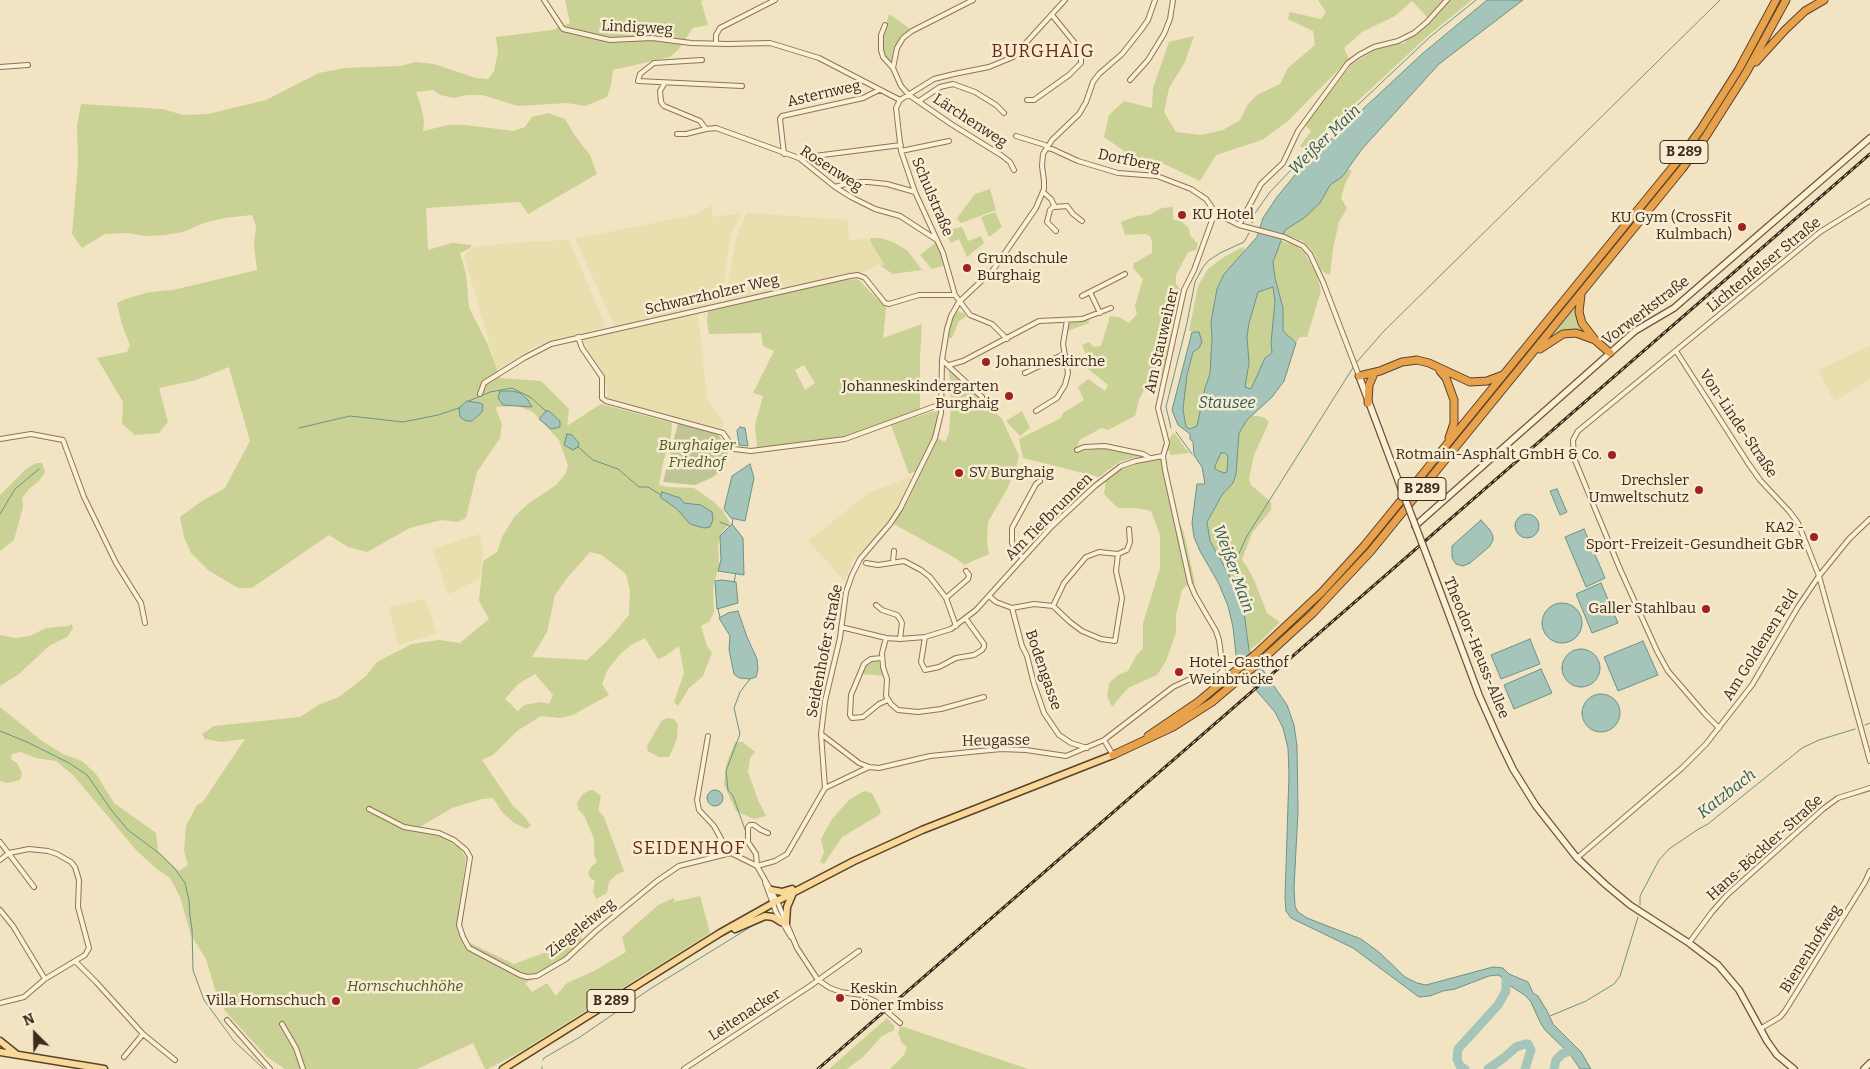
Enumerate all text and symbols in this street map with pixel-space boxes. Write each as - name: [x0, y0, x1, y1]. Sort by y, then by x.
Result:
- street label: Lindigweg: [601, 17, 673, 39]
- district label: BURGHAIG: [990, 41, 1096, 63]
- street label: Asternweg: [786, 77, 862, 111]
- street label: Lärchenweg: [929, 90, 1011, 152]
- water label: Weißer Main: [1285, 101, 1365, 179]
- road number: B 289: [1660, 140, 1708, 163]
- street label: Rosenweg: [796, 142, 866, 196]
- street label: Dorfberg: [1096, 146, 1162, 176]
- street label: Schulstraße: [907, 155, 957, 239]
- place label: KU Hotel: [1192, 206, 1254, 224]
- marker: KU Hotel: [1176, 209, 1188, 221]
- place label: KU Gym (CrossFit Kulmbach): [1611, 209, 1732, 244]
- street label: Lichtenfelser Straße: [1703, 214, 1825, 316]
- marker: KU Gym (CrossFit Kulmbach): [1736, 221, 1748, 233]
- place label: Grundschule Burghaig: [977, 250, 1068, 285]
- marker: Grundschule Burghaig: [961, 262, 973, 274]
- street label: Schwarzholzer Weg: [643, 271, 781, 319]
- street label: Vorwerkstraße: [1599, 273, 1693, 349]
- street label: Am Stauweiher: [1141, 287, 1183, 395]
- place label: Johanneskirche: [996, 353, 1105, 371]
- marker: Johanneskirche: [980, 356, 992, 368]
- street label: Von-Linde-Straße: [1695, 366, 1781, 482]
- place label: Johanneskindergarten Burghaig: [842, 378, 999, 413]
- marker: Johanneskindergarten Burghaig: [1003, 390, 1015, 402]
- water label: Stausee: [1198, 394, 1256, 414]
- park label: Burghaiger Friedhof: [659, 437, 735, 472]
- place label: Rotmain-Asphalt GmbH & Co.: [1396, 446, 1602, 464]
- marker: Rotmain-Asphalt GmbH & Co.: [1606, 449, 1618, 461]
- place label: SV Burghaig: [969, 464, 1054, 482]
- marker: SV Burghaig: [953, 467, 965, 479]
- street label: Am Tiefbrunnen: [1002, 470, 1096, 564]
- place label: Drechsler Umweltschutz: [1588, 472, 1689, 507]
- road number: B 289: [1398, 478, 1446, 500]
- marker: Drechsler Umweltschutz: [1693, 484, 1705, 496]
- place label: KA2 - Sport-Freizeit-Gesundheit GbR: [1586, 519, 1804, 554]
- water label: Weißer Main: [1208, 522, 1258, 616]
- marker: KA2 - Sport-Freizeit-Gesundheit GbR: [1808, 531, 1820, 543]
- street label: Theodor-Heuss-Allee: [1439, 575, 1513, 721]
- street label: Seidenhofer Straße: [803, 583, 847, 719]
- street label: Am Goldenen Feld: [1719, 586, 1803, 704]
- place label: Galler Stahlbau: [1588, 600, 1696, 618]
- marker: Galler Stahlbau: [1700, 603, 1712, 615]
- street label: Bodengasse: [1021, 628, 1065, 712]
- place label: Hotel-Gasthof Weinbrücke: [1189, 654, 1289, 689]
- marker: Hotel-Gasthof Weinbrücke: [1173, 666, 1185, 678]
- street label: Heugasse: [962, 731, 1030, 751]
- water label: Katzbach: [1694, 765, 1760, 823]
- street label: Hans-Böckler-Straße: [1703, 791, 1827, 905]
- district label: SEIDENHOF: [631, 838, 747, 860]
- street label: Ziegeleiweg: [543, 895, 619, 961]
- street label: Bienenhofweg: [1777, 901, 1845, 997]
- park label: Hornschuchhöhe: [347, 978, 463, 996]
- place label: Keskin Döner Imbiss: [850, 980, 944, 1015]
- street label: Leitenacker: [706, 985, 784, 1045]
- road number: B 289: [587, 989, 635, 1012]
- place label: Villa Hornschuch: [206, 992, 326, 1010]
- marker: Keskin Döner Imbiss: [834, 992, 846, 1004]
- marker: Villa Hornschuch: [330, 995, 342, 1007]
- north arrow: [10, 1009, 60, 1059]
- text: N: [21, 1010, 37, 1030]

